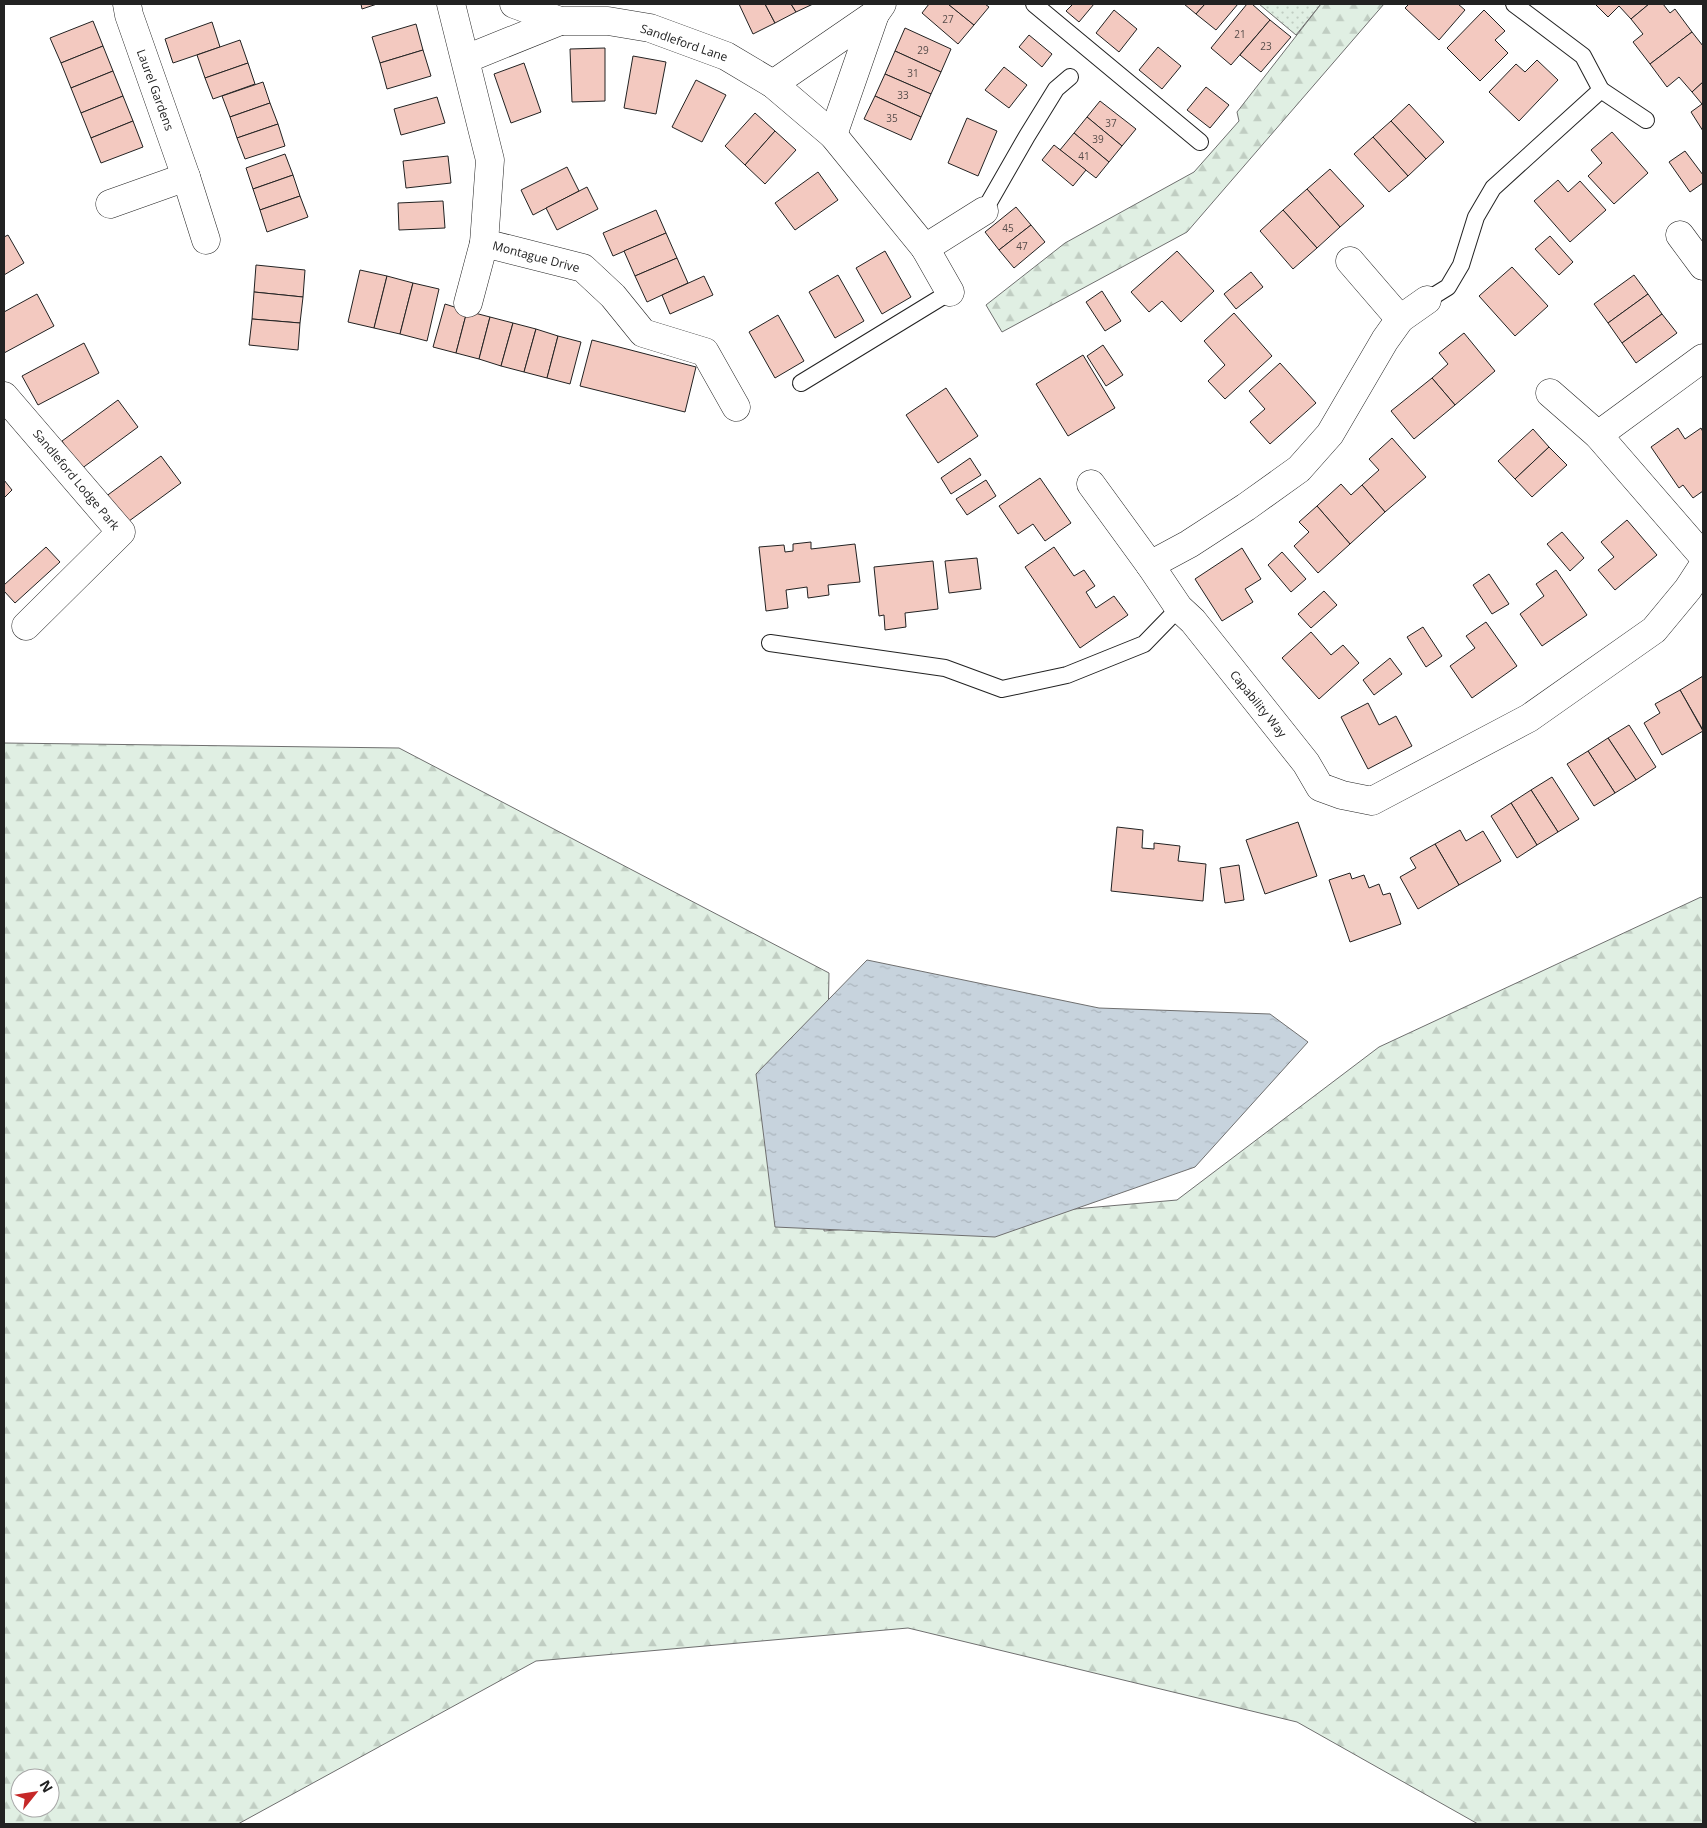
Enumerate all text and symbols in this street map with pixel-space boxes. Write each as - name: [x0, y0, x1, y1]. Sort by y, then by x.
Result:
- house number: 27: [942, 12, 954, 26]
- street label: Sandleford Lane: [638, 20, 730, 66]
- house number: 21: [1234, 27, 1246, 41]
- house number: 23: [1260, 39, 1272, 53]
- house number: 29: [917, 43, 929, 57]
- street label: Laurel Gardens: [133, 47, 178, 133]
- house number: 31: [907, 66, 919, 80]
- house number: 33: [897, 88, 909, 102]
- house number: 35: [886, 111, 898, 125]
- house number: 37: [1105, 116, 1117, 130]
- house number: 39: [1092, 132, 1104, 146]
- house number: 41: [1078, 149, 1090, 163]
- house number: 45: [1002, 221, 1014, 235]
- street label: Montague Drive: [491, 237, 582, 276]
- house number: 47: [1016, 239, 1028, 253]
- street label: Sandleford Lodge Park: [29, 426, 124, 534]
- street label: Capability Way: [1226, 667, 1291, 742]
- north arrow: [10, 1768, 60, 1818]
- text: N: [36, 1777, 58, 1796]

